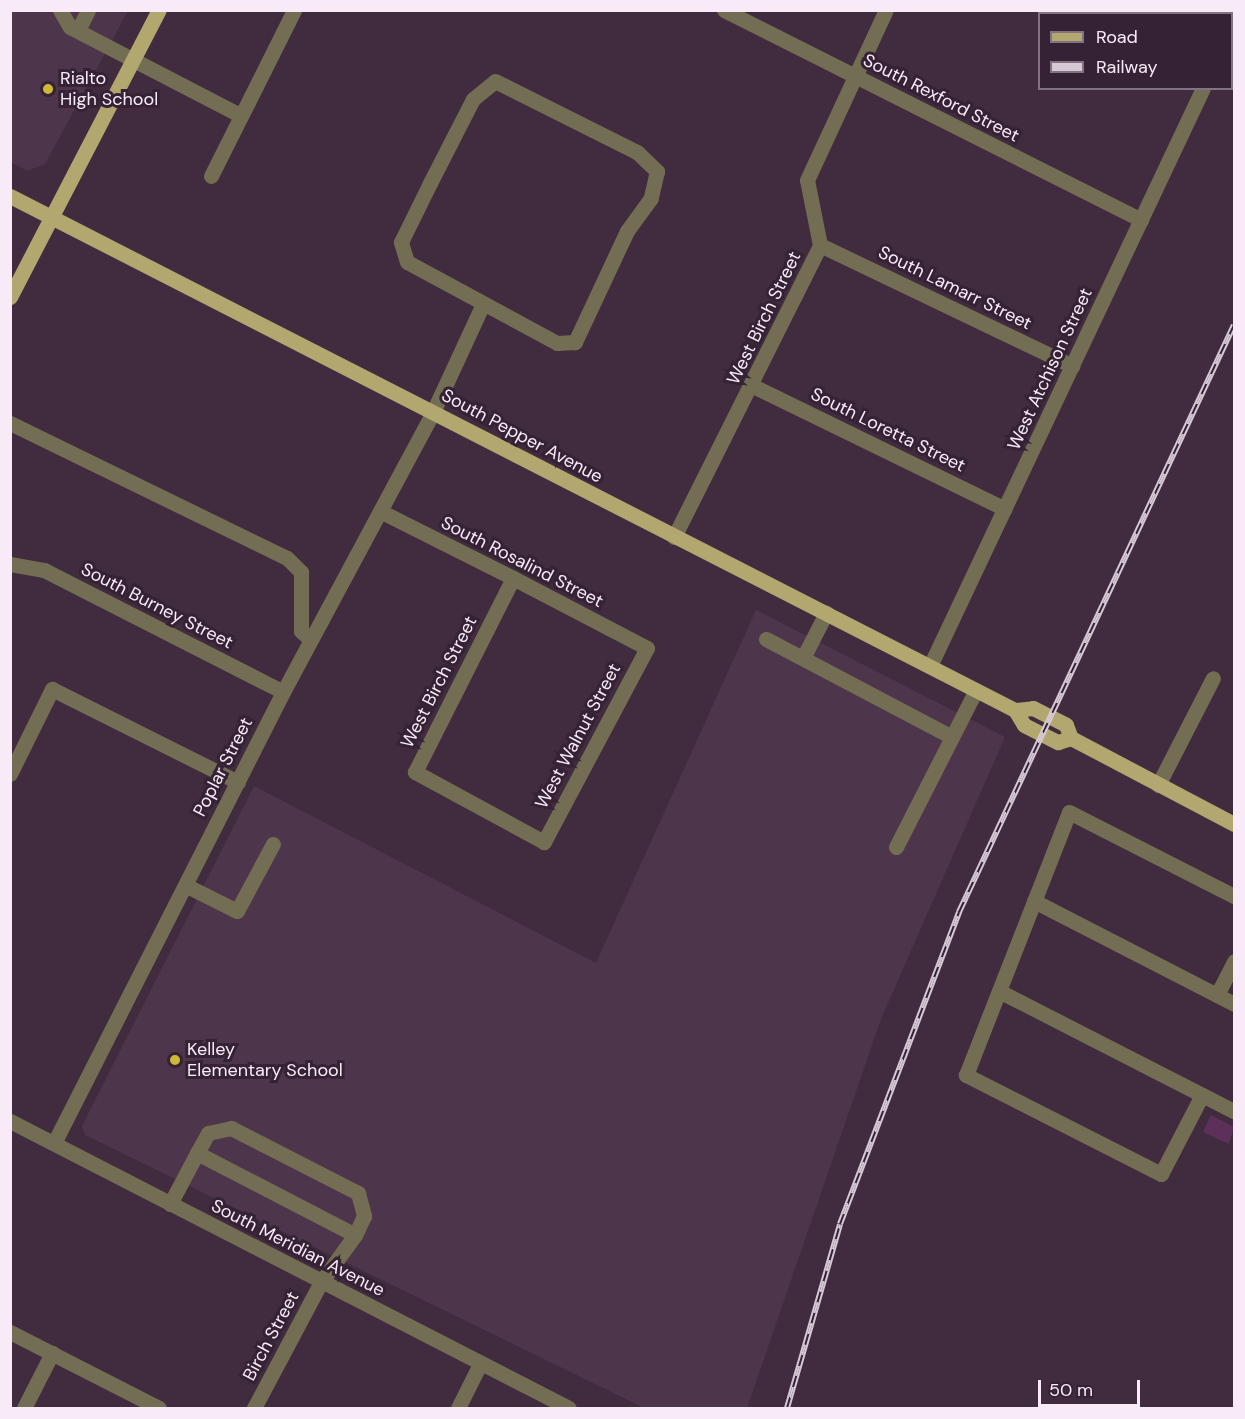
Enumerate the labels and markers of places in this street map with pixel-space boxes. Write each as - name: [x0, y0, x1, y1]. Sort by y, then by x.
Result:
- place label: Rialto High School: [60, 68, 158, 110]
- marker: Rialto High School: [41, 82, 55, 96]
- place label: Kelley Elementary School: [187, 1039, 343, 1082]
- marker: Kelley Elementary School: [168, 1053, 182, 1067]

